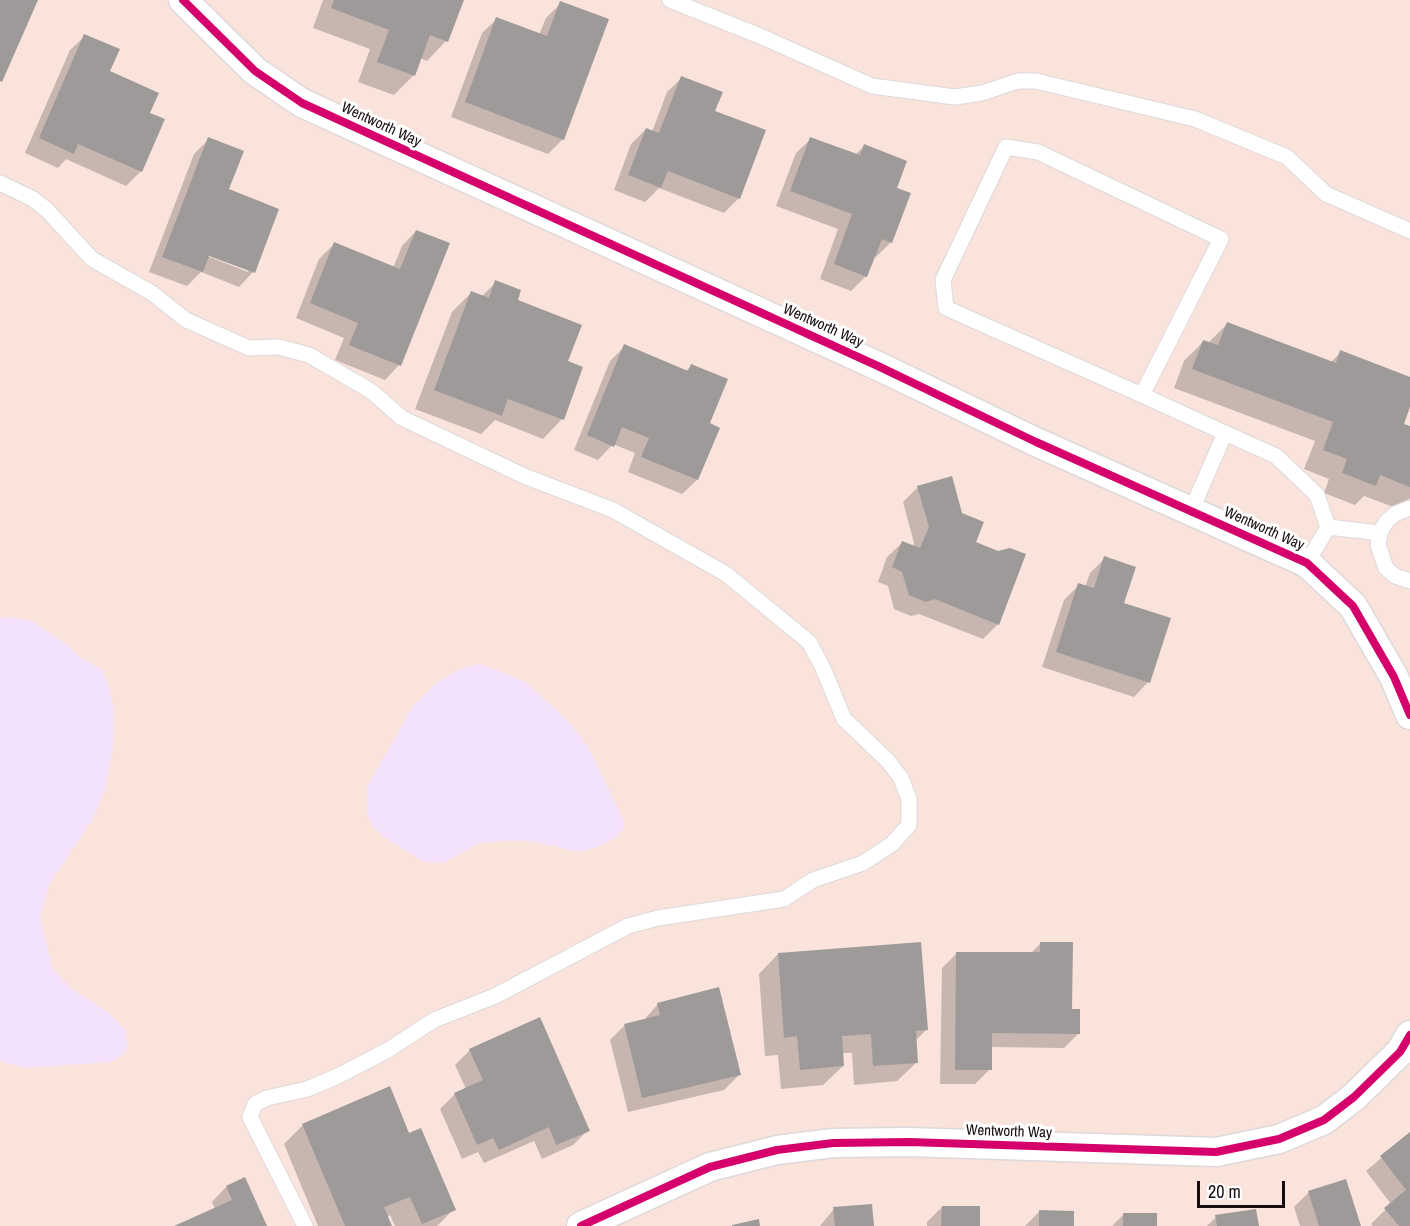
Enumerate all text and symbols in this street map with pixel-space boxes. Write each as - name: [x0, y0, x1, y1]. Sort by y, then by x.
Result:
- street label: Wentworth Way: [338, 99, 424, 151]
- street label: Wentworth Way: [780, 300, 866, 352]
- street label: Wentworth Way: [1221, 503, 1307, 555]
- street label: Wentworth Way: [966, 1122, 1052, 1142]
- scale bar: [1200, 1169, 1288, 1207]
- text: 20 m: [1208, 1179, 1241, 1204]

